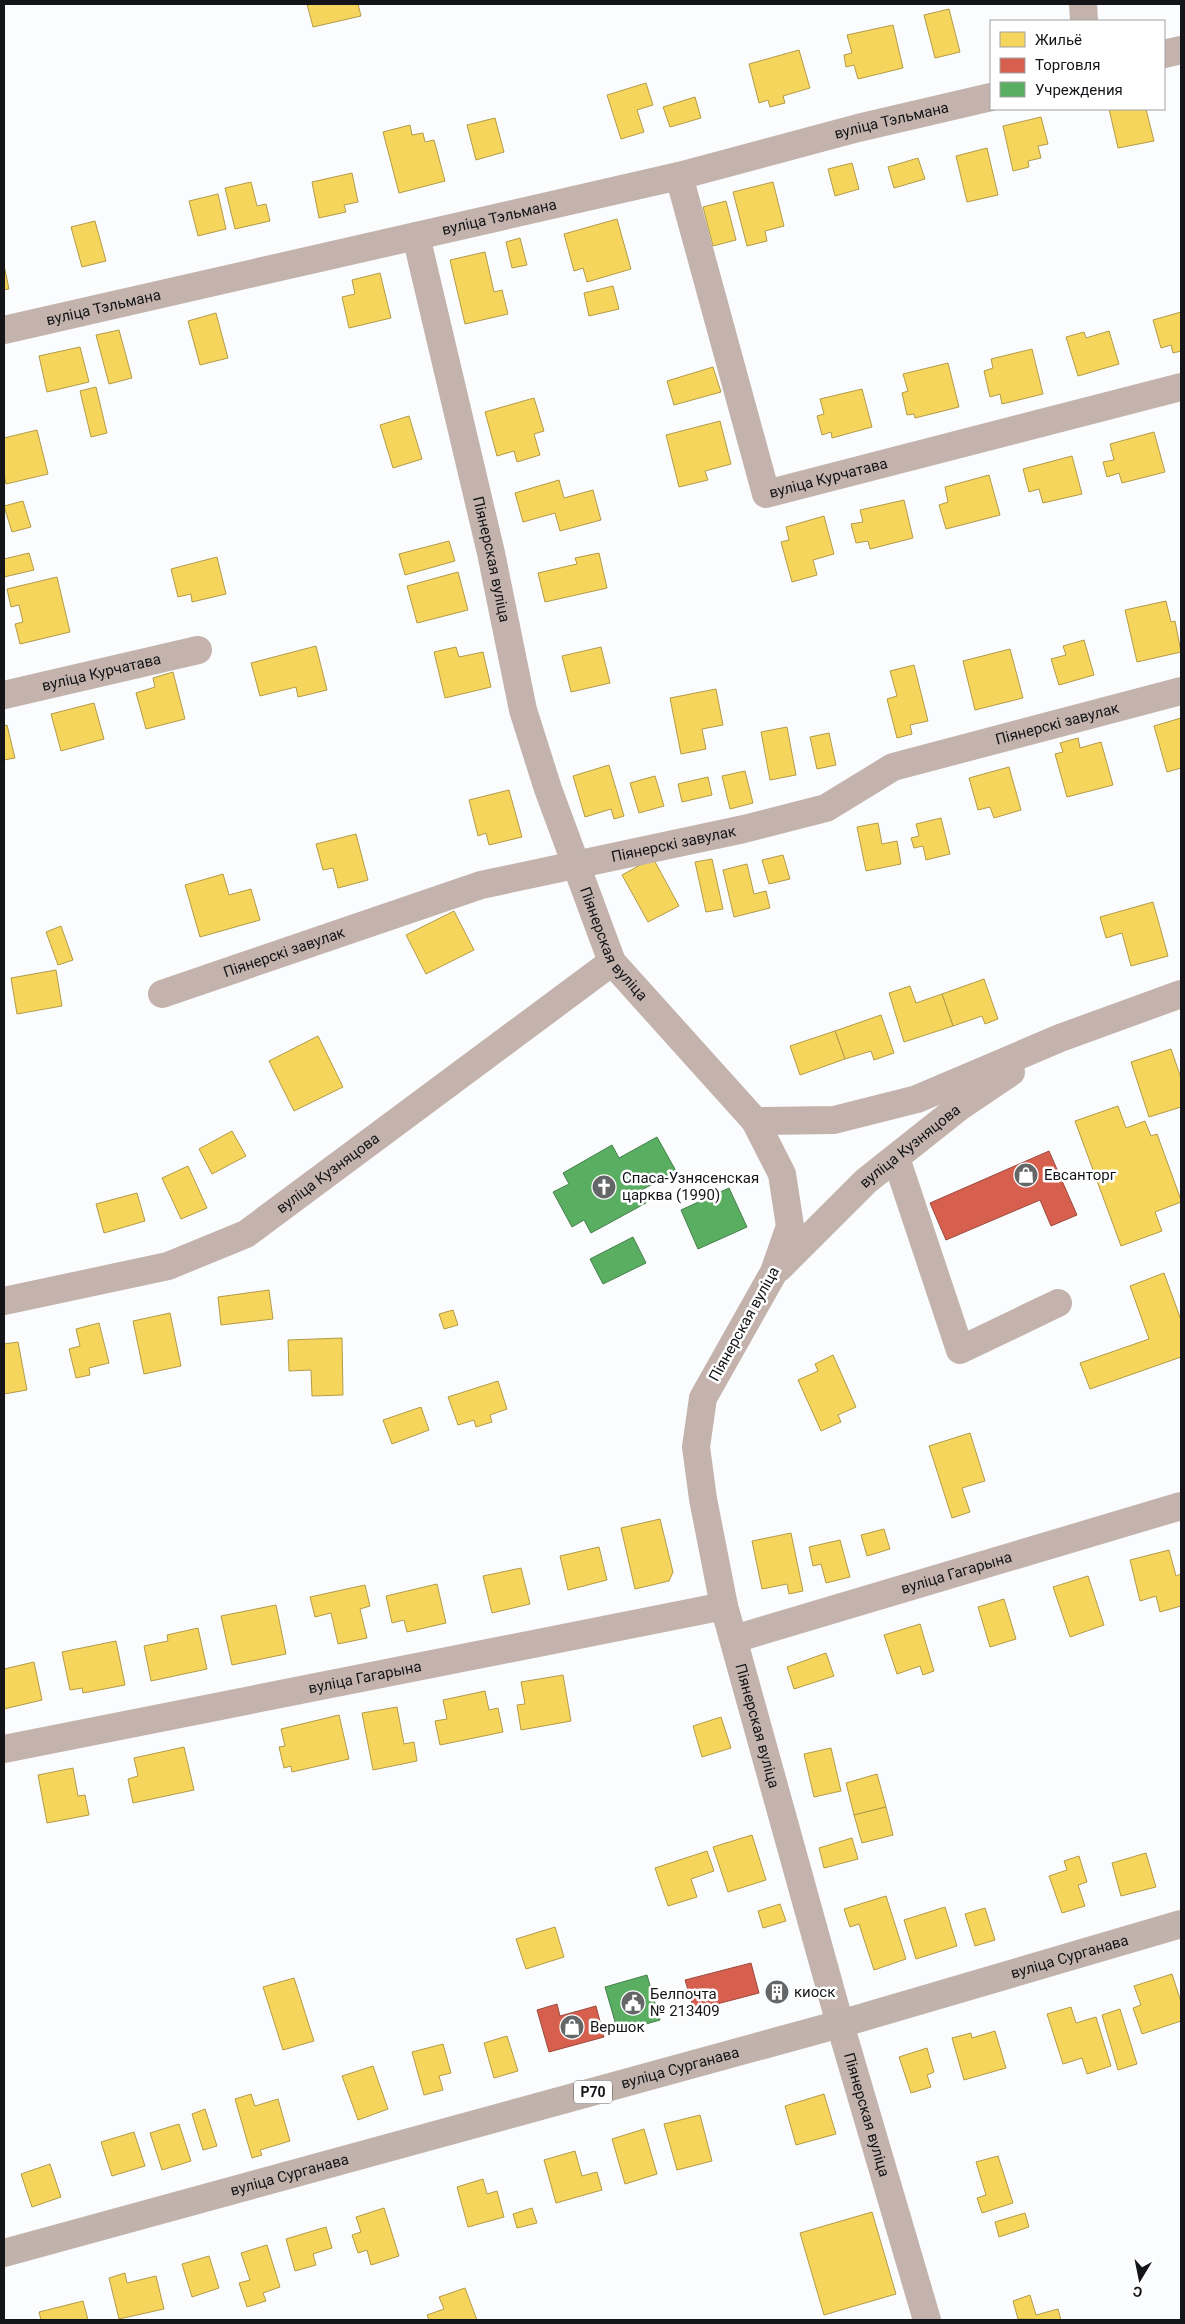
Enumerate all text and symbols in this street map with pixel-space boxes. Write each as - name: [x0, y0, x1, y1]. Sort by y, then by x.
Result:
- legend: [990, 20, 1165, 110]
- text: Жильё: [1035, 31, 1082, 49]
- text: Торговля: [1035, 56, 1100, 74]
- text: Учреждения: [1035, 81, 1123, 99]
- street label: вуліца Тэльмана: [832, 98, 950, 143]
- street label: вуліца Тэльмана: [440, 195, 558, 239]
- street label: вуліца Тэльмана: [44, 286, 163, 329]
- street label: вуліца Курчатава: [767, 454, 889, 502]
- street label: Піянерская вуліца: [469, 494, 514, 624]
- street label: вуліца Курчатава: [40, 650, 163, 695]
- street label: Піянерскі завулак: [993, 699, 1121, 749]
- street label: Піянерскі завулак: [610, 822, 738, 866]
- street label: Піянерская вуліца: [576, 884, 651, 1004]
- street label: Піянерскі завулак: [221, 923, 347, 981]
- street label: вуліца Кузняцова: [855, 1101, 964, 1192]
- street label: вуліца Кузняцова: [273, 1129, 383, 1217]
- shop icon: Евсанторг: [1013, 1162, 1039, 1188]
- place label: Евсанторг: [1044, 1166, 1117, 1184]
- place label: Спаса-Узнясенская царква (1990): [622, 1169, 759, 1204]
- church icon: Спаса-Узнясенская царква (1990): [591, 1174, 617, 1200]
- street label: Піянерская вуліца: [705, 1264, 783, 1384]
- street label: вуліца Гагарына: [899, 1548, 1014, 1598]
- street label: вуліца Гагарына: [307, 1657, 423, 1697]
- street label: Піянерская вуліца: [731, 1662, 783, 1790]
- street label: вуліца Сурганава: [1009, 1931, 1131, 1982]
- building icon: киоск: [764, 1979, 790, 2005]
- place label: киоск: [794, 1983, 835, 2001]
- place label: Белпочта № 213409: [650, 1985, 720, 2020]
- public building icon: Белпочта № 213409: [620, 1990, 646, 2016]
- shop icon: Вершок: [559, 2014, 585, 2040]
- place label: Вершок: [590, 2018, 645, 2036]
- street label: вуліца Сурганава: [619, 2043, 741, 2093]
- street label: Піянерская вуліца: [840, 2051, 893, 2179]
- road number: Р70: [574, 2080, 612, 2104]
- street label: вуліца Сурганава: [228, 2150, 351, 2200]
- north arrow: [1115, 2254, 1165, 2304]
- text: С: [1132, 2283, 1144, 2300]

